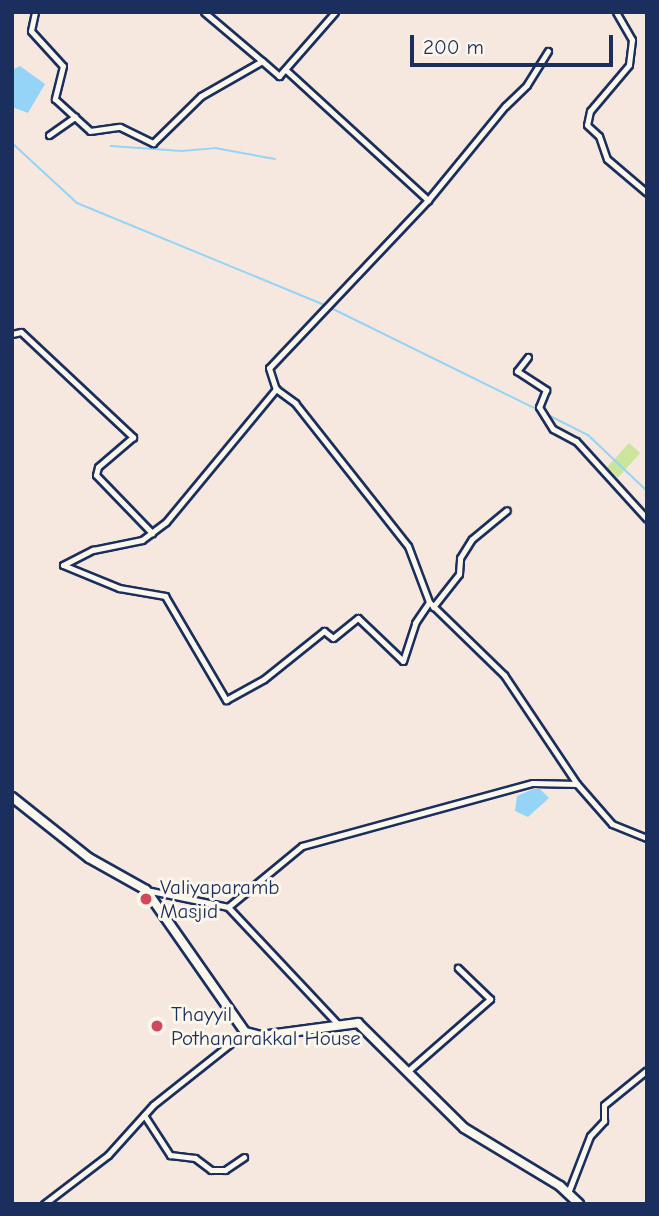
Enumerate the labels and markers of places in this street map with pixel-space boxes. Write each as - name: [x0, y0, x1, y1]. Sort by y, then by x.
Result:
- place label: Valiyaparamb Masjid: [160, 874, 280, 924]
- marker: Valiyaparamb Masjid: [138, 891, 154, 907]
- place label: Thayyil Pothanarakkal House: [171, 1001, 361, 1051]
- marker: Thayyil Pothanarakkal House: [149, 1018, 165, 1034]

